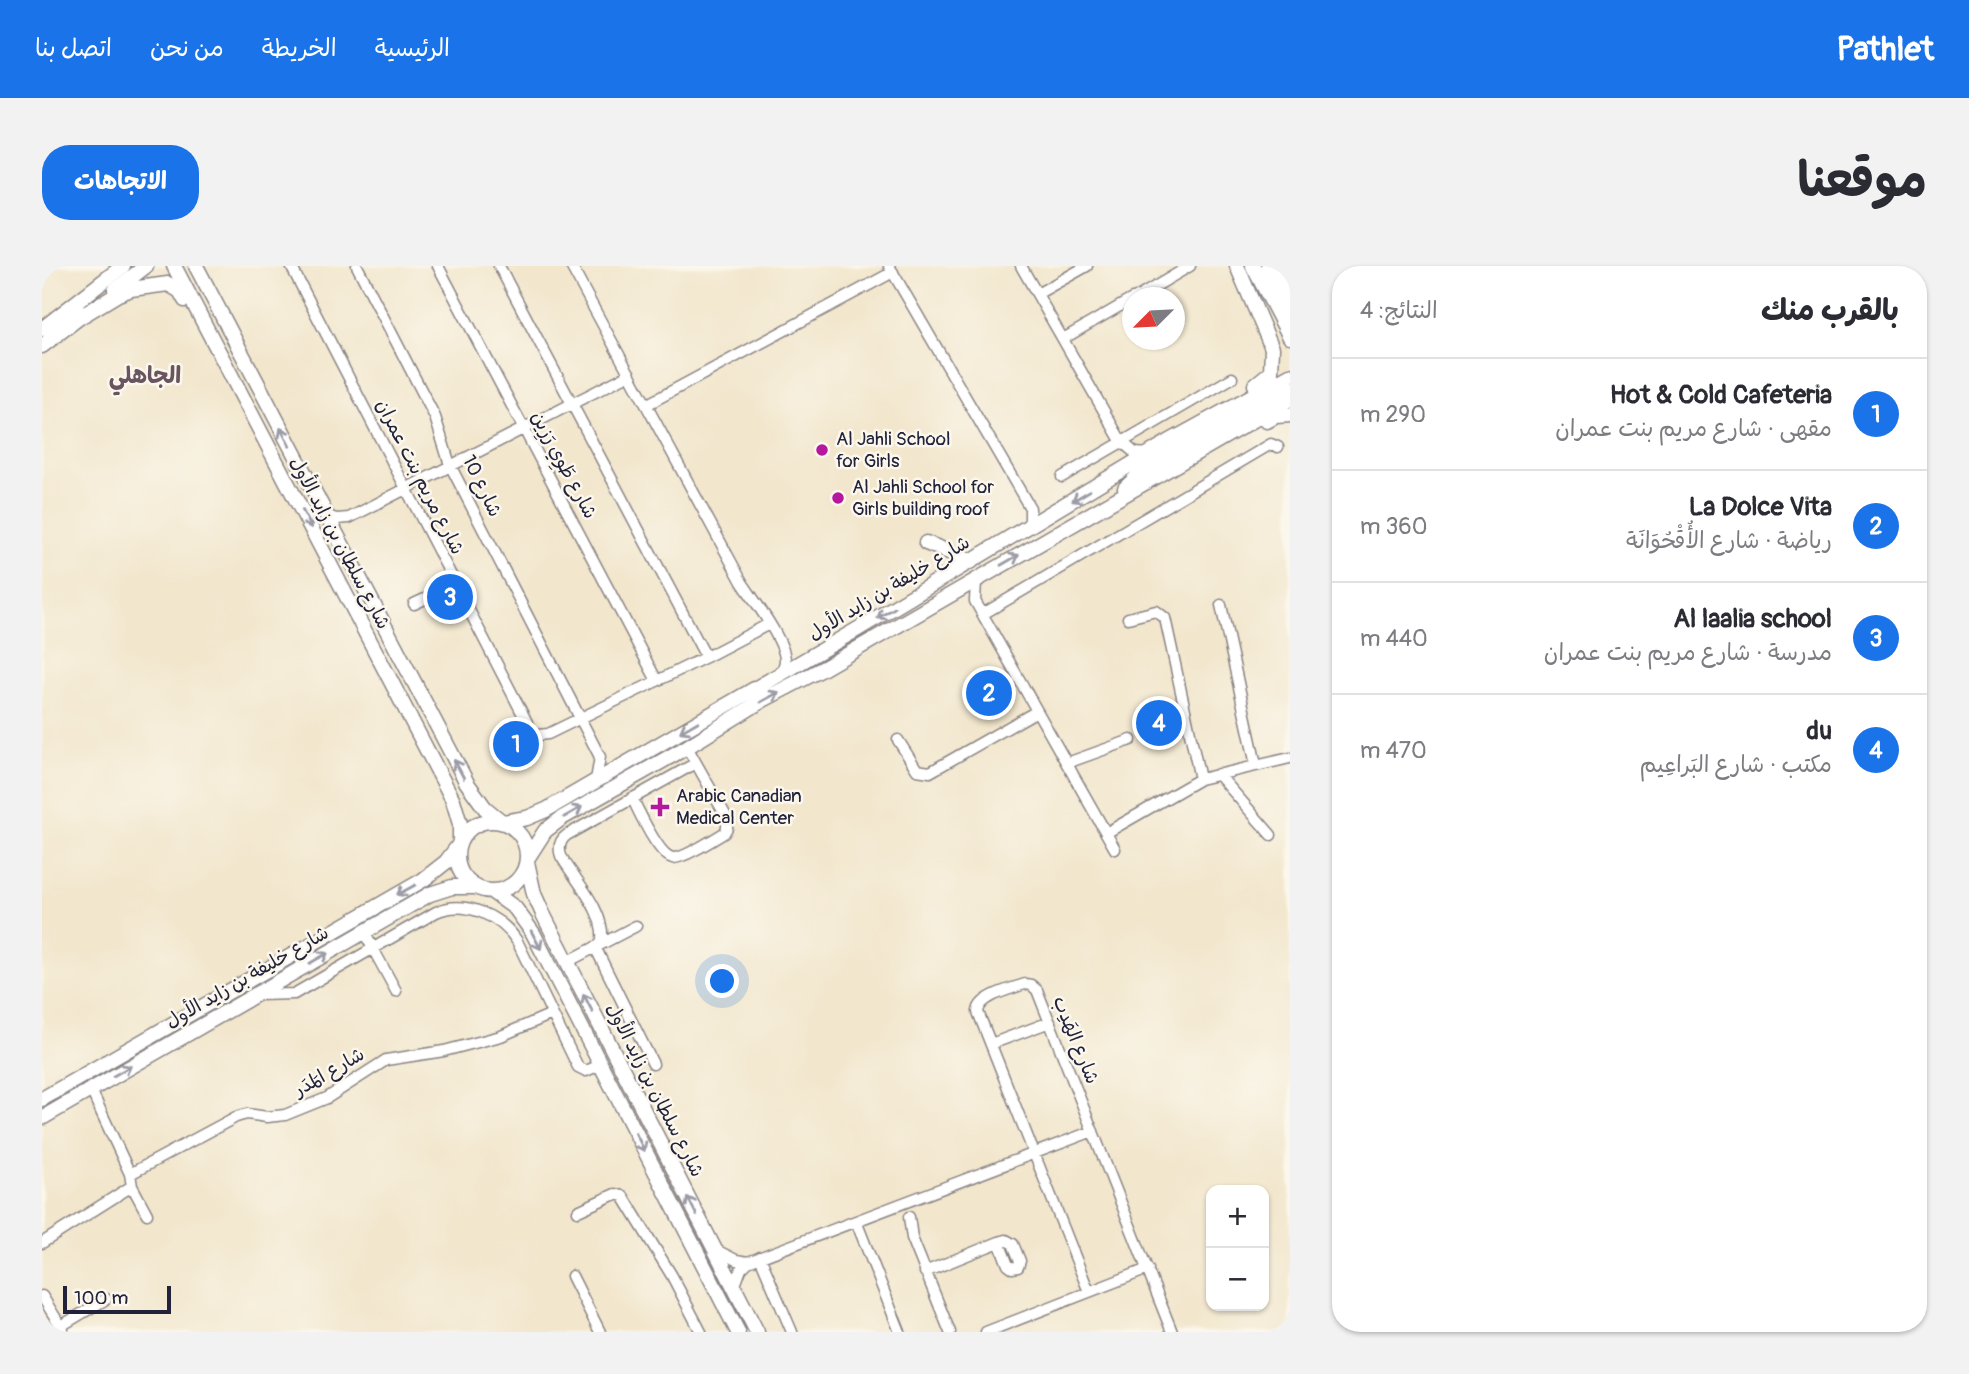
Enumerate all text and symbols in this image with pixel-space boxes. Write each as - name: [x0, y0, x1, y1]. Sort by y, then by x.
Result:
- text: Pathlet: [1837, 29, 1934, 70]
- text: اتصل بنا: [35, 34, 112, 63]
- text: من نحن: [150, 34, 224, 63]
- text: الخريطة: [262, 34, 337, 63]
- text: الرئيسية: [375, 34, 450, 63]
- button: الاتجاهات: [42, 145, 199, 220]
- text: موقعنا: [1797, 150, 1927, 211]
- north arrow: [1122, 287, 1185, 350]
- text: بالقرب منك: [1761, 292, 1899, 329]
- text: النتائج: 4: [1360, 296, 1438, 325]
- district label: الجاهلي: [109, 361, 181, 396]
- text: Hot & Cold Cafeteria: [1610, 379, 1832, 411]
- street label: شارع مريم بنت عمران: [369, 395, 469, 559]
- text: 290 m: [1360, 400, 1426, 429]
- text: 1: [1872, 400, 1881, 429]
- street label: شارع طَوِي رَزِين: [522, 407, 602, 525]
- text: مقهى · شارع مريم بنت عمران: [1555, 414, 1832, 443]
- one-way arrow: [278, 427, 292, 448]
- place label: Al Jahli School for Girls: [836, 427, 950, 473]
- marker: Al Jahli School for Girls: [814, 442, 830, 458]
- street label: شارع 10: [456, 451, 507, 521]
- street label: شارع سلطان بن زايد الأول: [283, 452, 397, 634]
- place label: Al Jahli School for Girls building roof: [852, 475, 994, 521]
- one-way arrow: [1072, 489, 1092, 503]
- marker: Al Jahli School for Girls building roof: [830, 490, 846, 506]
- text: La Dolce Vita: [1689, 491, 1832, 523]
- one-way arrow: [300, 508, 314, 529]
- text: 360 m: [1360, 512, 1427, 541]
- text: 2: [1870, 512, 1882, 541]
- text: رياضة · شارع الأُقْحُوَانَة: [1626, 526, 1832, 555]
- street label: شارع خليفة بن زايد الأول: [803, 529, 975, 647]
- one-way arrow: [999, 553, 1020, 566]
- pin: 3: [427, 571, 473, 623]
- text: Al laalia school: [1673, 603, 1832, 635]
- one-way arrow: [876, 606, 896, 620]
- text: 440 m: [1360, 624, 1428, 653]
- text: 3: [1870, 624, 1882, 653]
- text: مدرسة · شارع مريم بنت عمران: [1544, 638, 1832, 667]
- pin: 2: [966, 667, 1012, 719]
- one-way arrow: [759, 690, 779, 704]
- pin: 4: [1136, 697, 1182, 749]
- text: du: [1806, 715, 1832, 747]
- pin: 1: [493, 718, 539, 770]
- one-way arrow: [680, 720, 700, 734]
- text: 470 m: [1360, 736, 1427, 765]
- text: 4: [1869, 736, 1883, 765]
- text: مكتب · شارع البَراعِيم: [1639, 750, 1832, 779]
- one-way arrow: [452, 759, 465, 780]
- place label: Arabic Canadian Medical Center: [676, 784, 802, 830]
- marker: Arabic Canadian Medical Center: [650, 797, 670, 817]
- one-way arrow: [563, 804, 583, 818]
- one-way arrow: [396, 884, 417, 897]
- street label: شارع خليفة بن زايد الأول: [161, 920, 333, 1034]
- one-way arrow: [530, 929, 544, 950]
- one-way arrow: [309, 951, 329, 965]
- your location: [705, 964, 739, 998]
- street label: شارع الهَدِب: [1047, 993, 1104, 1088]
- one-way arrow: [581, 994, 595, 1014]
- street label: شارع سلطان بن زايد الأول: [600, 999, 710, 1181]
- street label: شارع المَدَر: [288, 1042, 369, 1104]
- one-way arrow: [112, 1064, 132, 1078]
- one-way arrow: [634, 1131, 648, 1152]
- map controls: [1206, 1185, 1269, 1311]
- button: +: [1206, 1185, 1269, 1248]
- one-way arrow: [685, 1196, 699, 1217]
- button: −: [1206, 1248, 1269, 1311]
- scale bar: [63, 1283, 172, 1315]
- text: 100 m: [74, 1286, 128, 1310]

